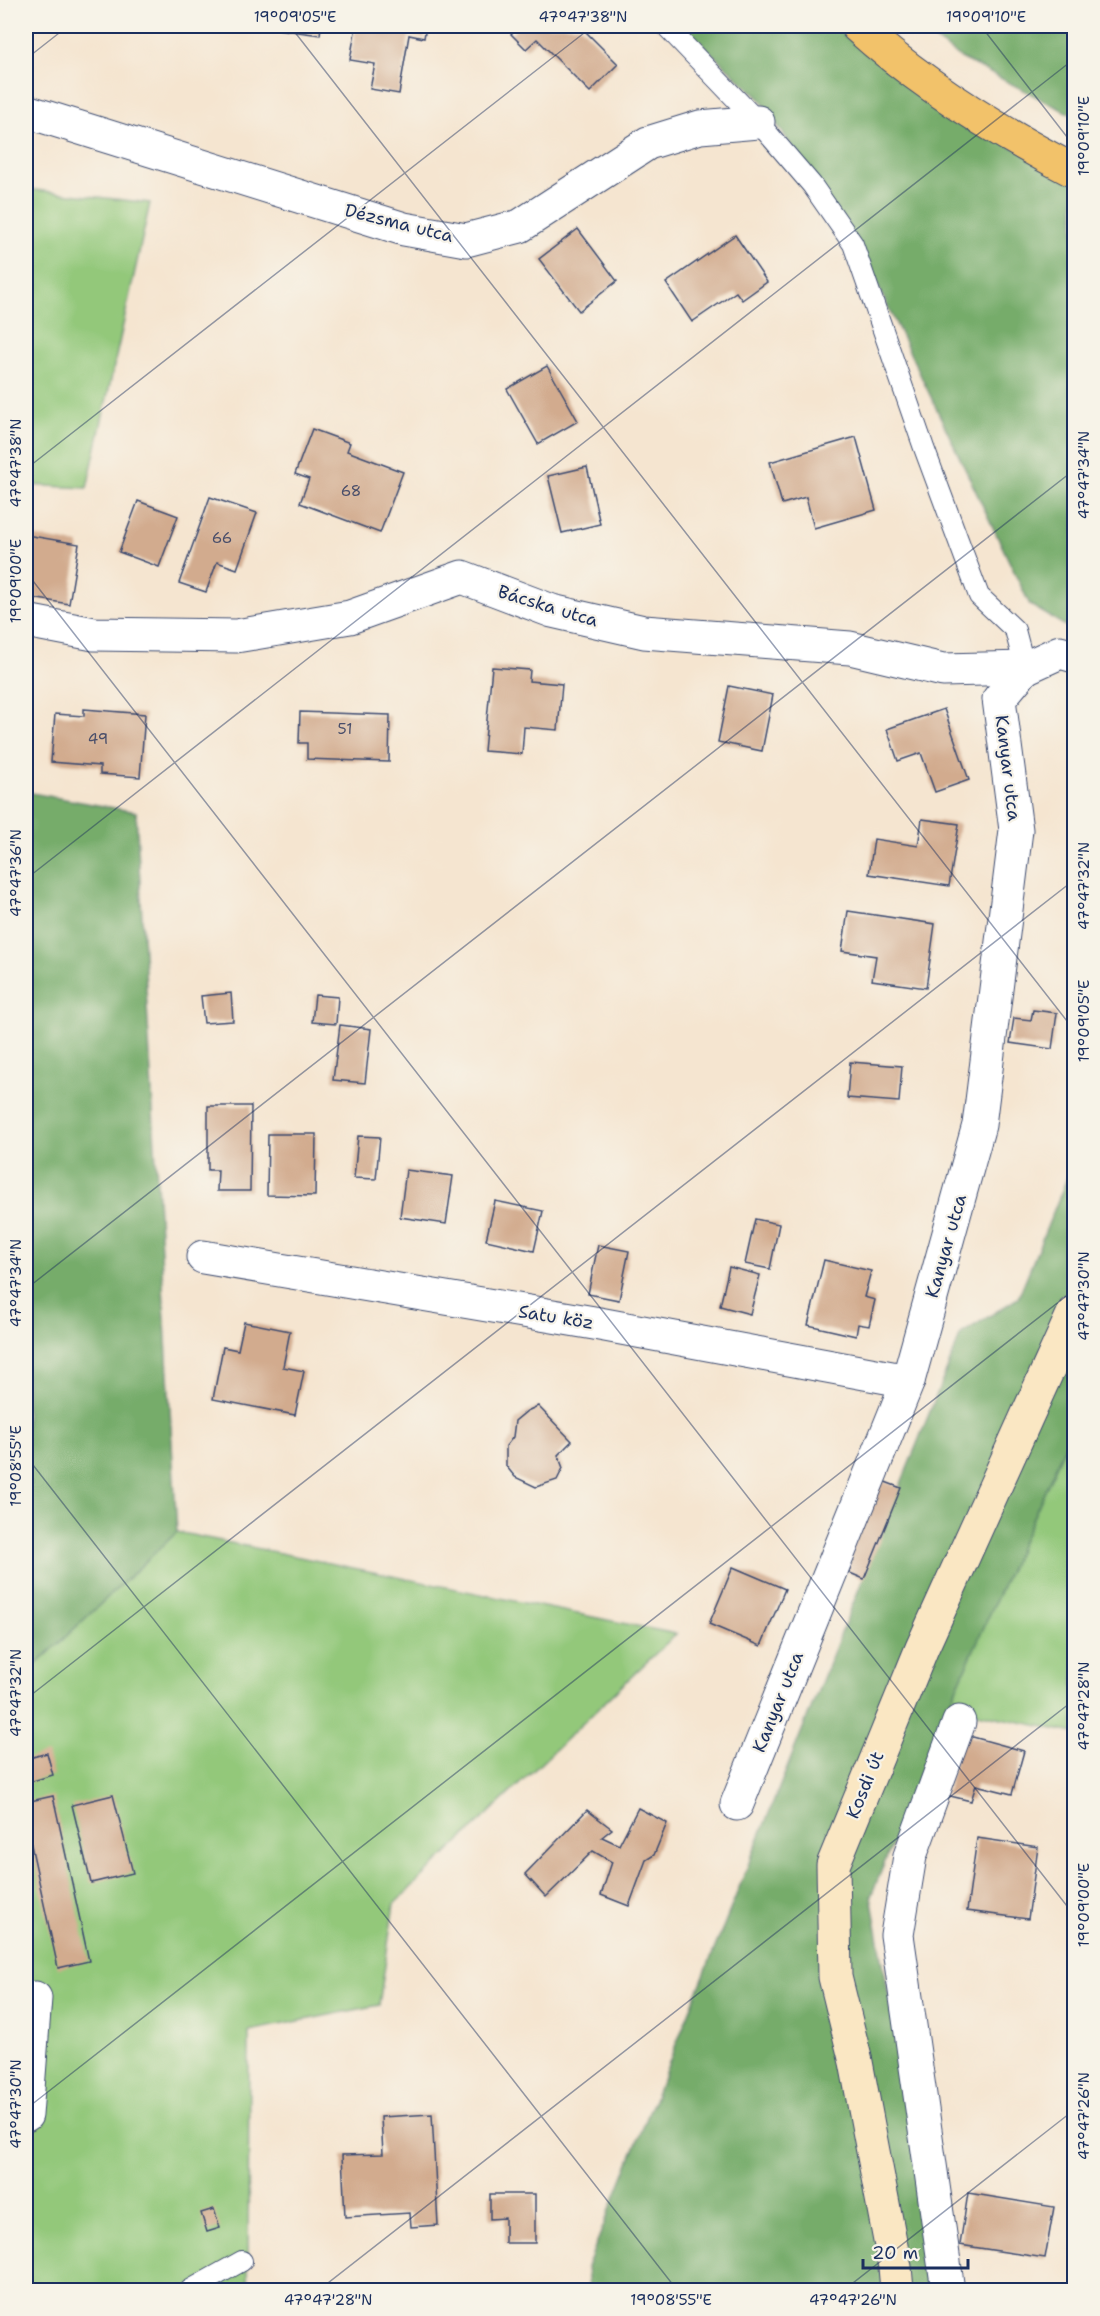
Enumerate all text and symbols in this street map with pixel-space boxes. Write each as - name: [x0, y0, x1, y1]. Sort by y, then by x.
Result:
- text: 19°09'05"E: [254, 7, 336, 27]
- text: 47°47'38"N: [539, 7, 627, 27]
- text: 19°09'10"E: [946, 7, 1026, 27]
- text: 19°09'10"E: [1074, 96, 1094, 176]
- street label: Dézsma utca: [342, 198, 456, 248]
- text: 47°47'38"N: [6, 419, 26, 507]
- text: 47°47'34"N: [1074, 431, 1094, 519]
- house number: 68: [341, 481, 361, 501]
- house number: 66: [212, 528, 232, 548]
- text: 19°09'00"E: [6, 539, 26, 623]
- street label: Bácska utca: [495, 579, 601, 633]
- street label: Kanyar utca: [990, 714, 1026, 822]
- house number: 51: [338, 719, 352, 739]
- house number: 49: [88, 729, 108, 749]
- text: 47°47'36"N: [6, 829, 26, 917]
- text: 47°47'32"N: [1074, 842, 1094, 930]
- text: 19°09'05"E: [1074, 980, 1094, 1062]
- street label: Kanyar utca: [920, 1191, 972, 1301]
- text: 47°47'34"N: [6, 1239, 26, 1327]
- text: 47°47'30"N: [1074, 1251, 1094, 1341]
- street label: Satu köz: [517, 1299, 595, 1335]
- text: 19°08'55"E: [6, 1425, 26, 1507]
- street label: Kanyar utca: [747, 1648, 809, 1756]
- text: 47°47'32"N: [6, 1649, 26, 1737]
- text: 47°47'28"N: [1074, 1662, 1094, 1750]
- street label: Kosdi út: [841, 1748, 889, 1822]
- text: 19°09'00"E: [1074, 1863, 1094, 1947]
- text: 47°47'30"N: [6, 2059, 26, 2149]
- text: 47°47'26"N: [1074, 2072, 1094, 2160]
- scale bar: [863, 2232, 968, 2270]
- text: 20 m: [872, 2241, 918, 2265]
- text: 47°47'28"N: [284, 2290, 372, 2310]
- text: 19°08'55"E: [630, 2290, 712, 2310]
- text: 47°47'26"N: [809, 2290, 897, 2310]

